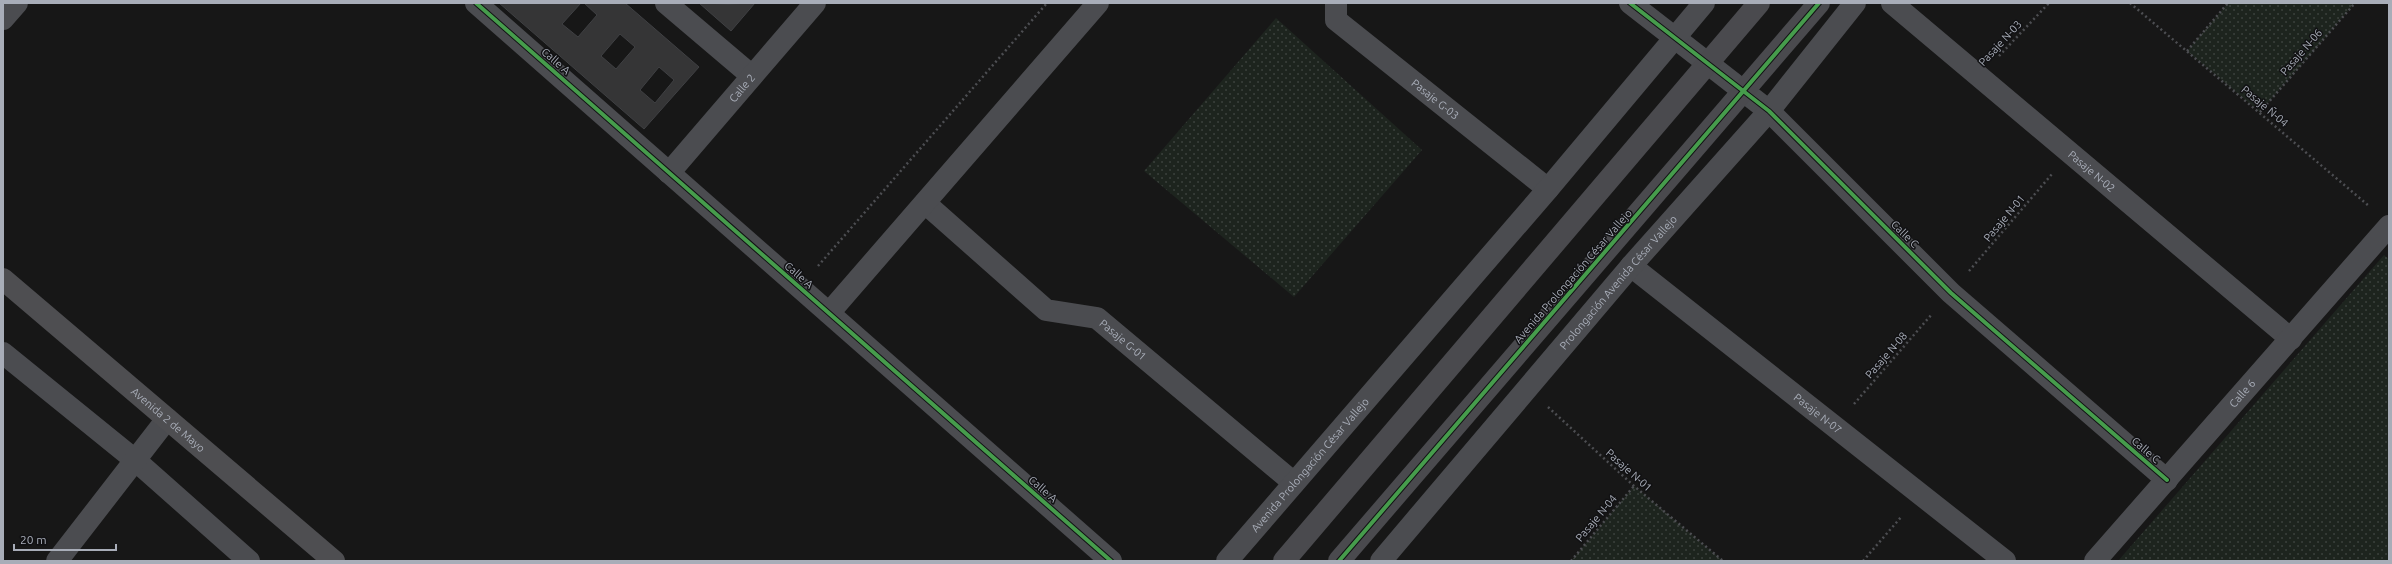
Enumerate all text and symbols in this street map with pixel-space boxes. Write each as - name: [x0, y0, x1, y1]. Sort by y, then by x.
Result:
- street label: Pasaje N-03: [1976, 18, 2024, 68]
- street label: Pasaje N-06: [2278, 26, 2324, 78]
- street label: Calle A: [539, 45, 573, 77]
- street label: Calle 2: [727, 72, 757, 104]
- street label: Pasaje G-03: [1409, 77, 1461, 122]
- street label: Pasaje Ñ-04: [2239, 83, 2291, 129]
- street label: Pasaje N-02: [2066, 148, 2117, 194]
- street label: Pasaje N-01: [1981, 192, 2027, 244]
- street label: Avenida Prolongación César Vallejo: [1512, 207, 1634, 345]
- street label: Prolongación Avenida César Vallejo: [1557, 213, 1679, 352]
- street label: Calle C: [1889, 218, 1921, 250]
- street label: Calle A: [782, 259, 816, 291]
- street label: Pasaje G-01: [1097, 317, 1149, 363]
- street label: Pasaje N-08: [1863, 329, 1909, 381]
- street label: Calle 6: [2227, 377, 2257, 410]
- street label: Avenida 2 de Mayo: [129, 385, 207, 454]
- street label: Pasaje N-07: [1792, 391, 1844, 436]
- street label: Avenida Prolongación César Vallejo: [1249, 395, 1371, 534]
- street label: Calle C: [2129, 434, 2163, 466]
- street label: Pasaje N-01: [1604, 446, 1654, 494]
- street label: Calle A: [1026, 473, 1060, 505]
- street label: Pasaje N-04: [1573, 492, 1619, 544]
- scale bar: [14, 526, 116, 552]
- text: 20 m: [20, 533, 47, 546]

